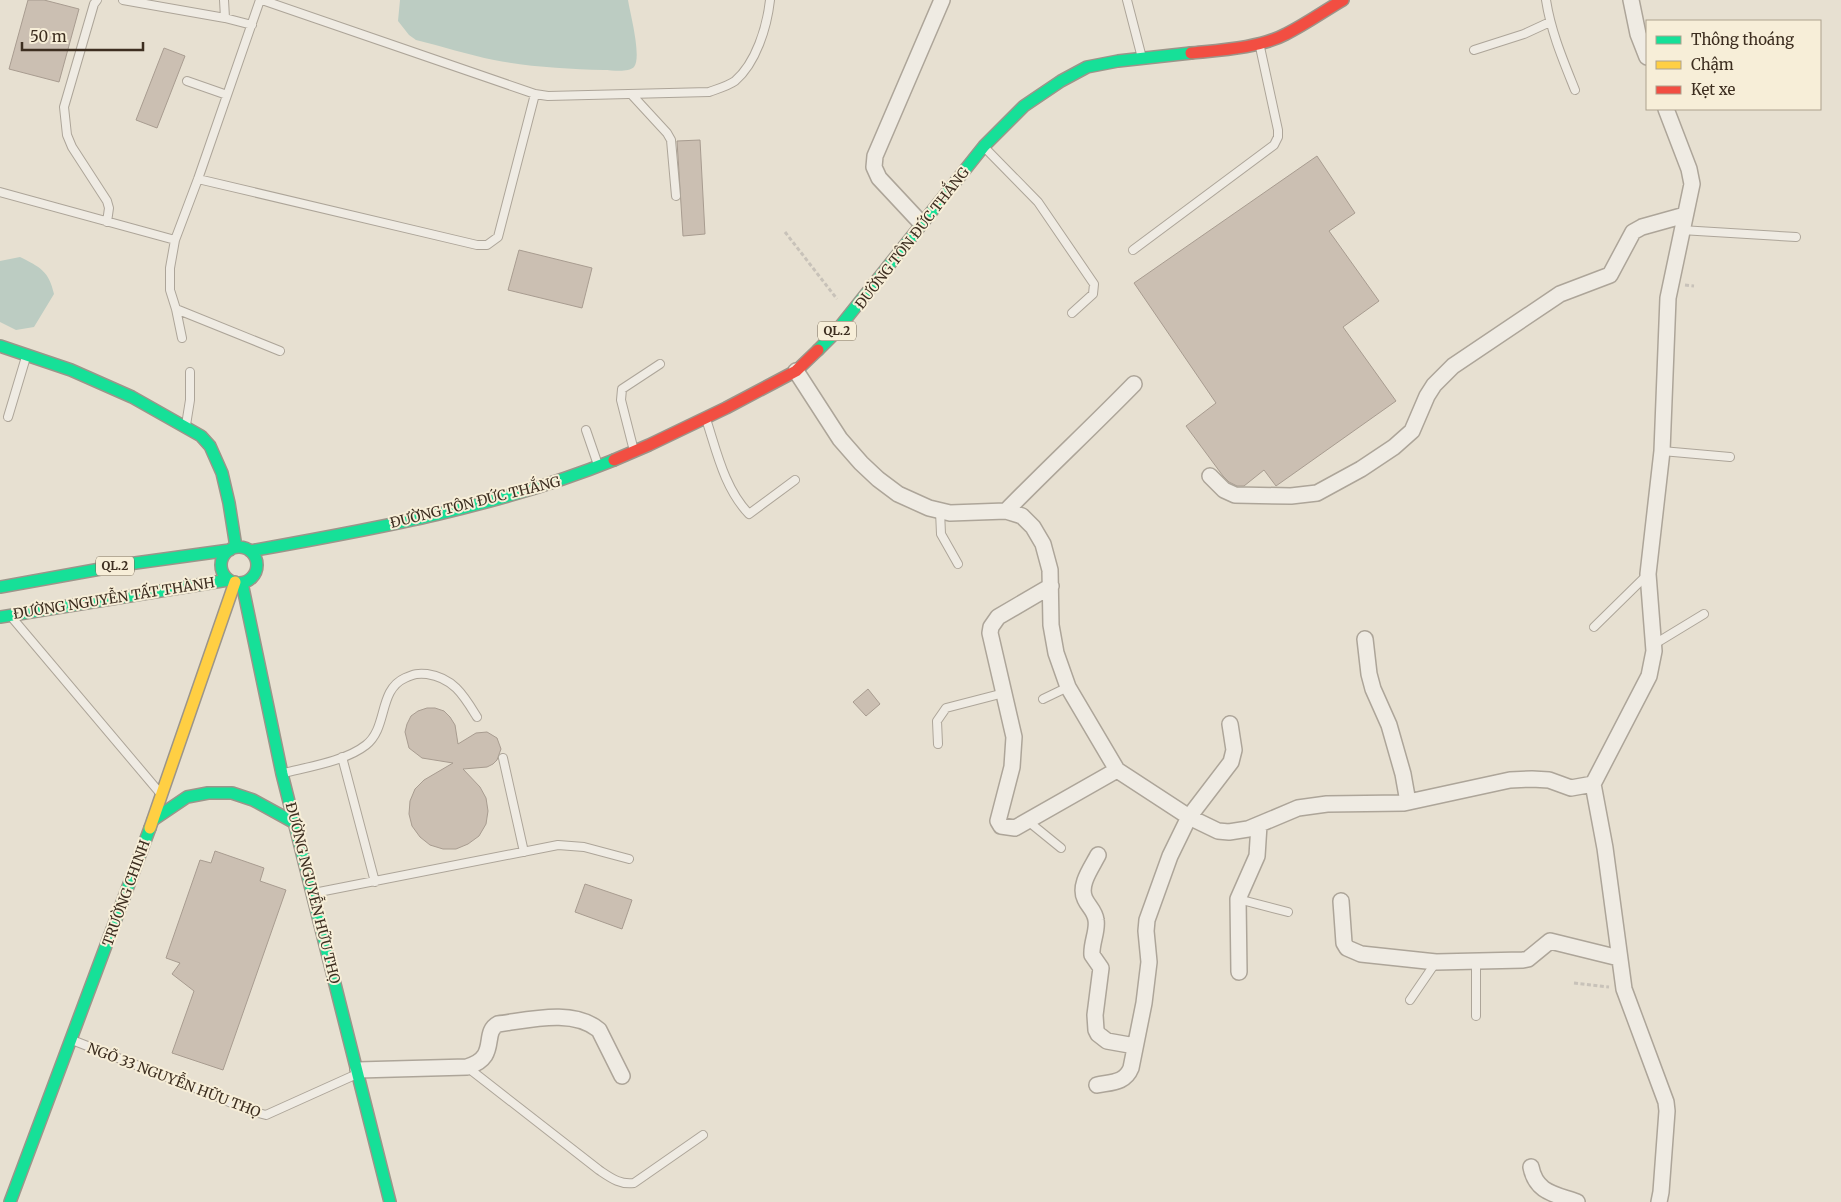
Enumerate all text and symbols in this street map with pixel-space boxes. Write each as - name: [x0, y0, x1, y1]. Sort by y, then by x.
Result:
- scale bar: [22, 20, 144, 52]
- legend: [1646, 20, 1821, 110]
- text: 50 m: [30, 27, 67, 46]
- text: Thông thoáng: [1691, 30, 1794, 49]
- text: Chậm: [1691, 55, 1734, 74]
- text: Kẹt xe: [1691, 80, 1735, 99]
- street label: ĐƯỜNG TÔN ĐỨC THẮNG: [849, 162, 973, 312]
- road number: QL.2: [818, 322, 856, 341]
- street label: ĐƯỜNG TÔN ĐỨC THẮNG: [387, 469, 562, 532]
- road number: QL.2: [96, 556, 134, 576]
- street label: ĐƯỜNG NGUYỄN TẤT THÀNH: [12, 571, 216, 623]
- street label: ĐƯỜNG NGUYỄN HỮU THỌ: [282, 800, 346, 986]
- street label: TRƯỜNG CHINH: [97, 837, 154, 949]
- street label: NGÕ 33 NGUYỄN HỮU THỌ: [85, 1037, 264, 1121]

